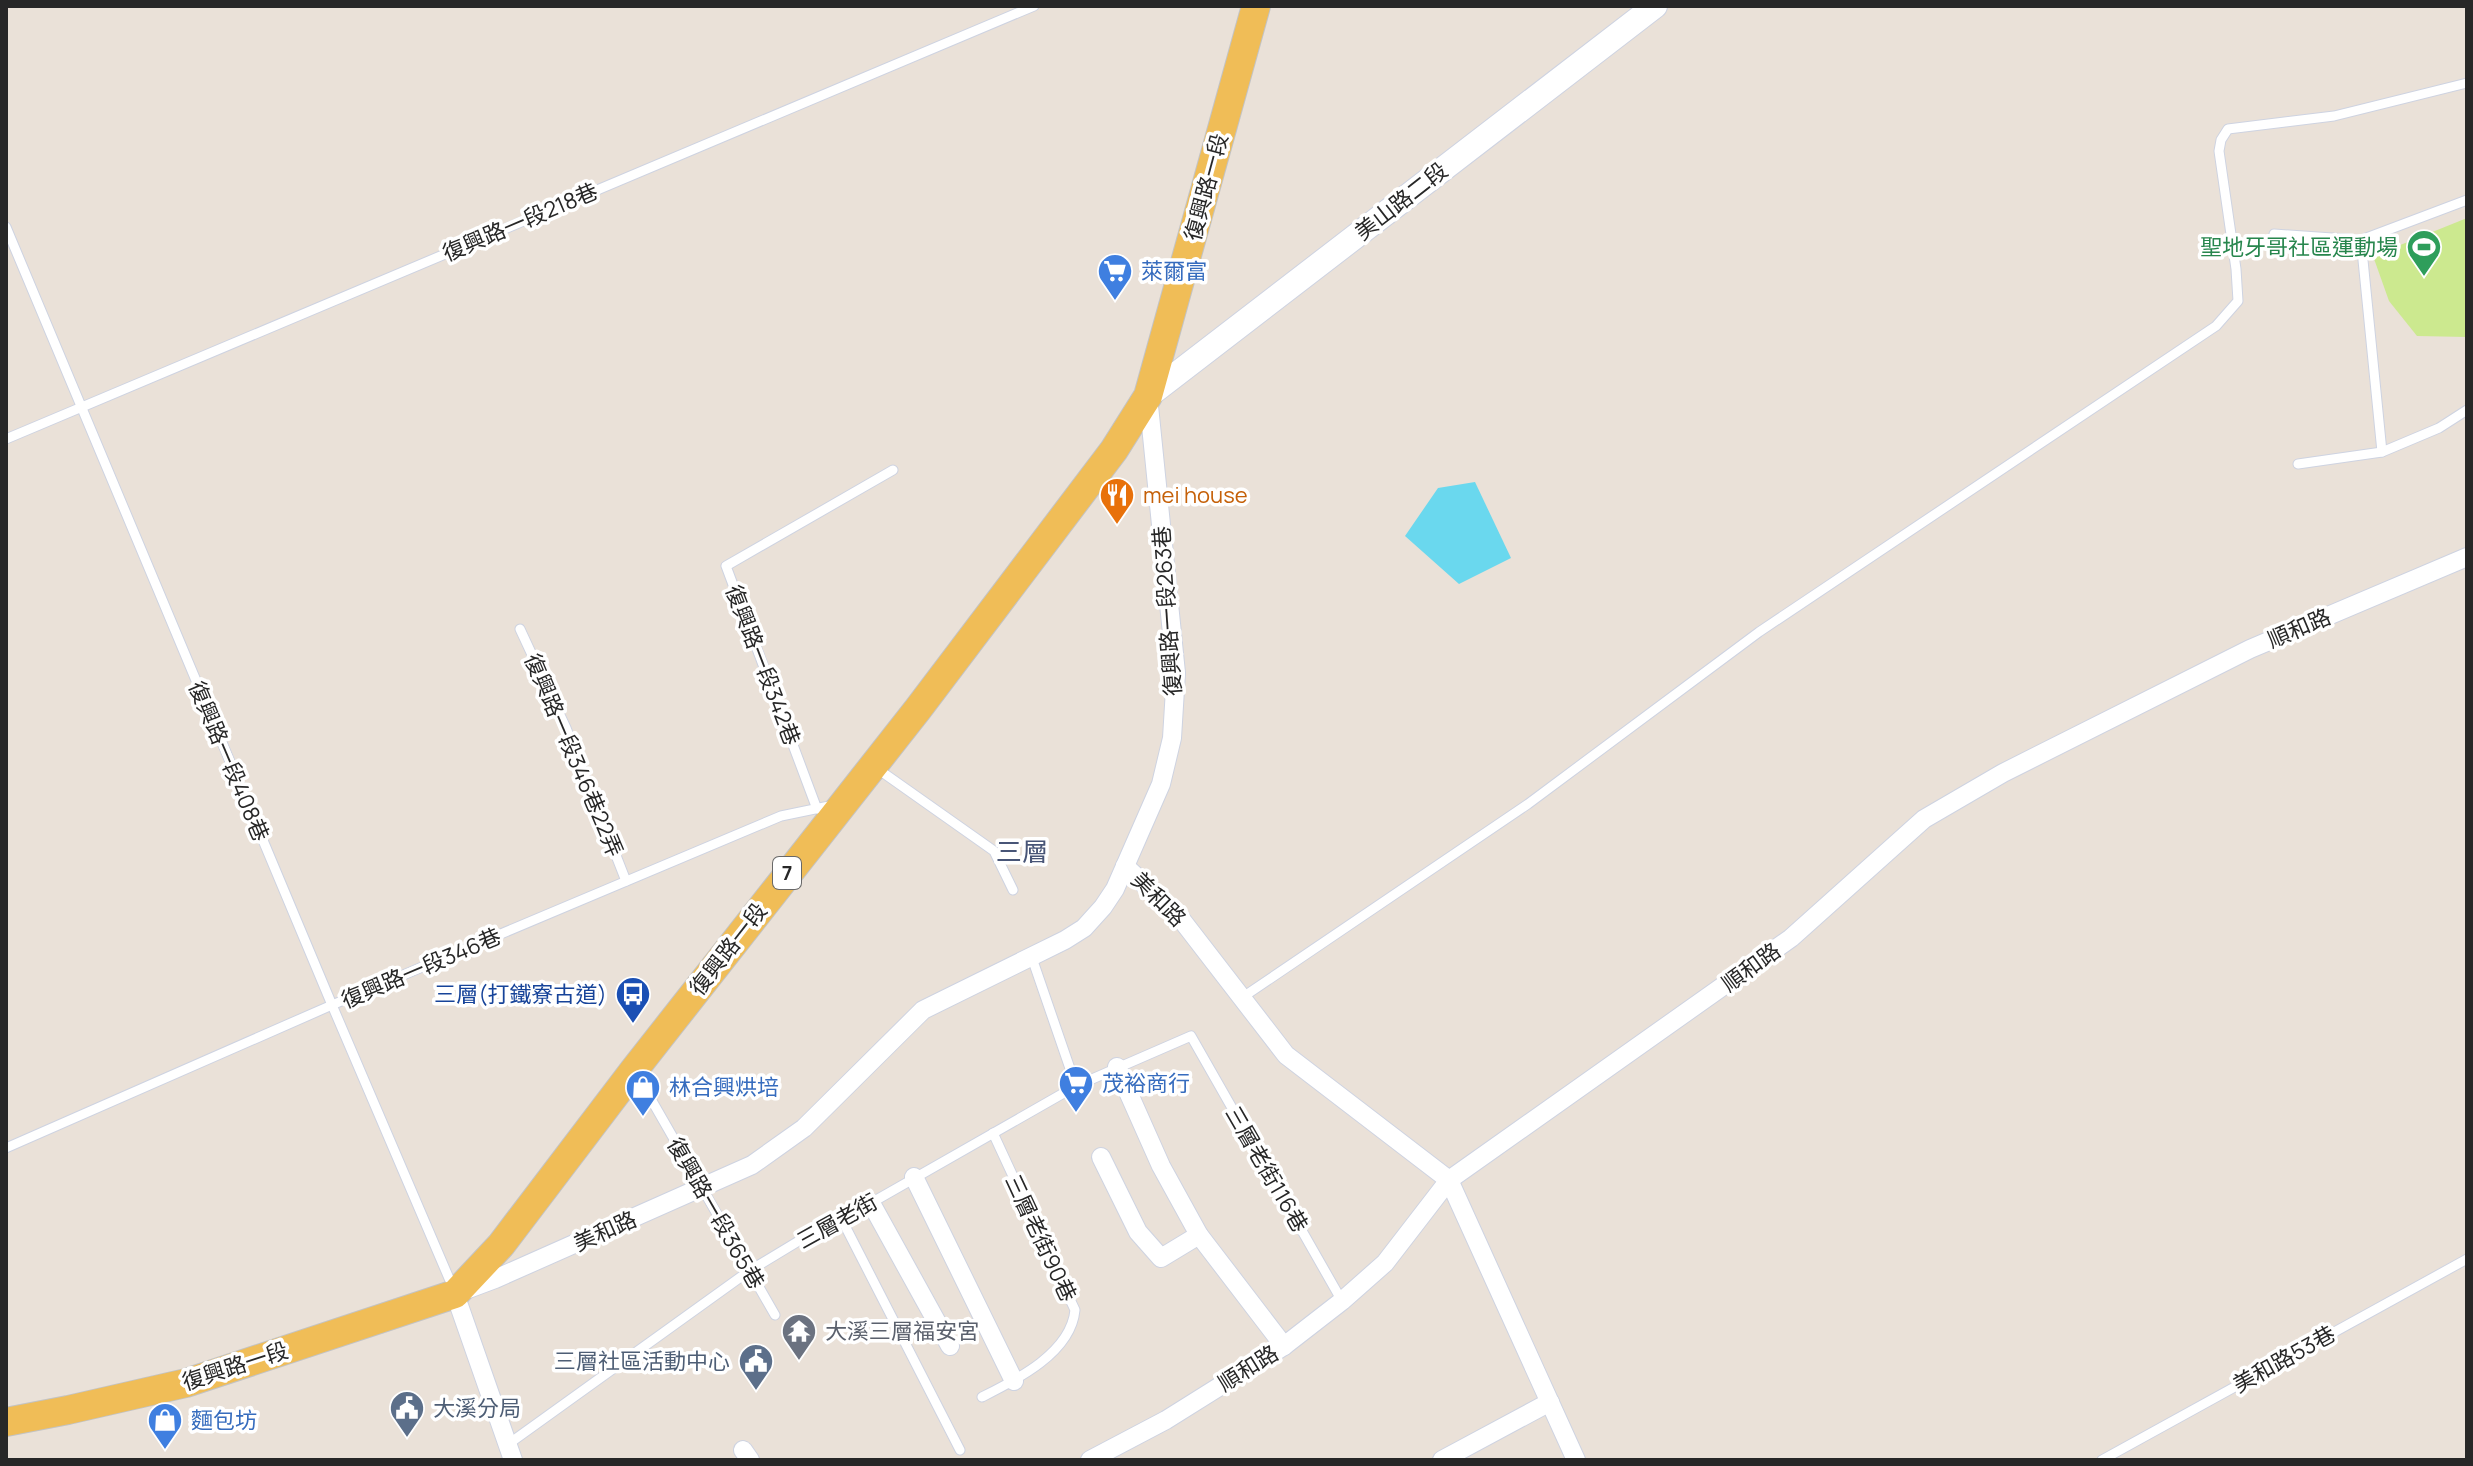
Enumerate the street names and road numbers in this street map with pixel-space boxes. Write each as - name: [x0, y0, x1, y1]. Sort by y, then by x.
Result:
- street label: 復興路一段: [1177, 130, 1235, 244]
- street label: 美山路二段: [1348, 155, 1454, 247]
- street label: 復興路一段218巷: [438, 176, 602, 268]
- street label: 復興路一段263巷: [1146, 525, 1188, 697]
- street label: 復興路一段342巷: [719, 580, 807, 750]
- street label: 順和路: [2263, 601, 2335, 655]
- street label: 復興路一段346巷22弄: [518, 649, 630, 861]
- street label: 復興路一段408巷: [182, 676, 276, 846]
- road number: 7: [773, 857, 801, 889]
- street label: 美和路: [1125, 865, 1193, 933]
- street label: 復興路一段: [682, 896, 774, 1002]
- street label: 復興路一段346巷: [337, 921, 505, 1015]
- street label: 順和路: [1715, 935, 1787, 999]
- street label: 三層老街116巷: [1219, 1101, 1315, 1237]
- street label: 復興路一段365巷: [660, 1132, 772, 1294]
- street label: 三層老街90巷: [998, 1170, 1084, 1306]
- street label: 三層老街: [791, 1187, 883, 1255]
- street label: 美和路: [569, 1204, 641, 1258]
- street label: 美和路53巷: [2227, 1319, 2341, 1399]
- street label: 復興路一段: [178, 1335, 292, 1397]
- street label: 順和路: [1212, 1338, 1284, 1398]

